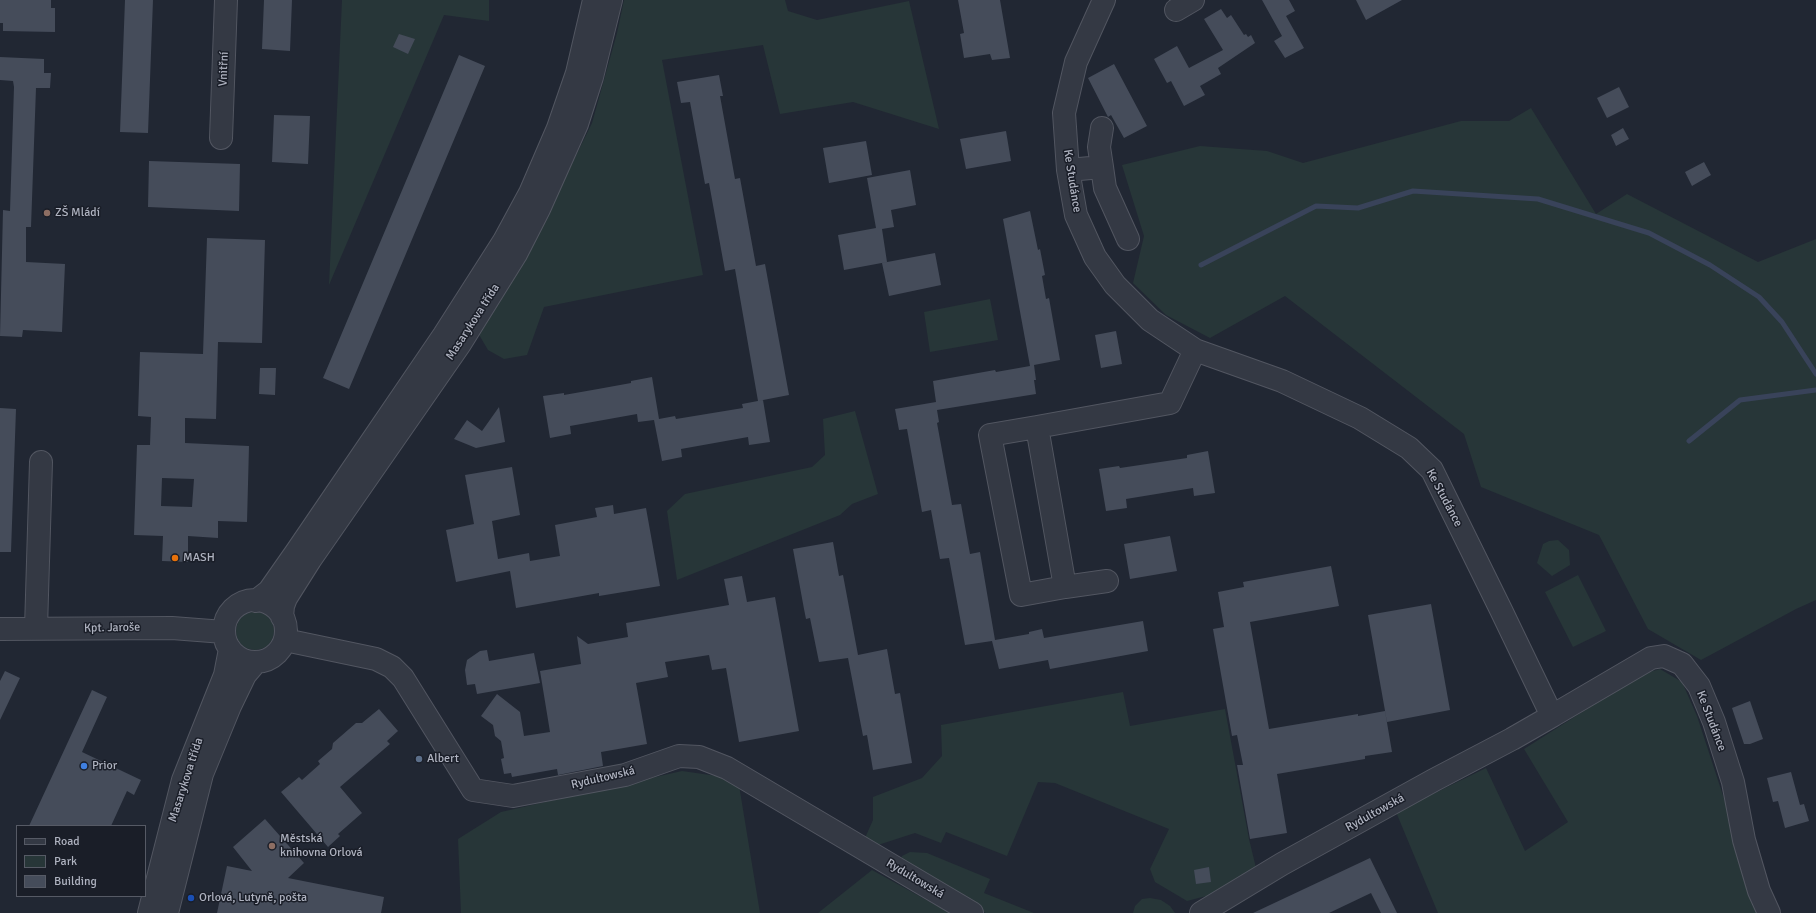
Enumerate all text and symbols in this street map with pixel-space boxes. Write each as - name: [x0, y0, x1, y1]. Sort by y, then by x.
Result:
- street label: Vnitřní: [216, 51, 232, 87]
- street label: Ke Studánce: [1060, 148, 1084, 214]
- place label: ZŠ Mládí: [55, 206, 100, 220]
- marker: ZŠ Mládí: [42, 208, 52, 218]
- street label: Masarykova třída: [443, 281, 503, 363]
- street label: Ke Studánce: [1423, 467, 1465, 529]
- place label: MASH: [183, 551, 215, 565]
- marker: MASH: [170, 553, 180, 563]
- street label: Kpt. Jaroše: [84, 620, 140, 636]
- street label: Ke Studánce: [1693, 689, 1729, 753]
- street label: Masarykova třída: [166, 736, 206, 824]
- place label: Albert: [427, 752, 459, 766]
- marker: Albert: [414, 754, 424, 764]
- place label: Prior: [92, 759, 117, 773]
- marker: Prior: [79, 761, 89, 771]
- street label: Rydultowská: [570, 764, 636, 792]
- street label: Rydultowská: [1343, 791, 1407, 835]
- legend: [16, 825, 146, 897]
- place label: Městská knihovna Orlová: [280, 832, 363, 860]
- text: Road: [54, 834, 80, 849]
- marker: Městská knihovna Orlová: [267, 841, 277, 851]
- text: Park: [54, 854, 77, 869]
- street label: Rydultowská: [883, 856, 947, 902]
- text: Building: [54, 874, 97, 889]
- place label: Orlová, Lutyně, pošta: [199, 891, 307, 905]
- marker: Orlová, Lutyně, pošta: [186, 893, 196, 903]

